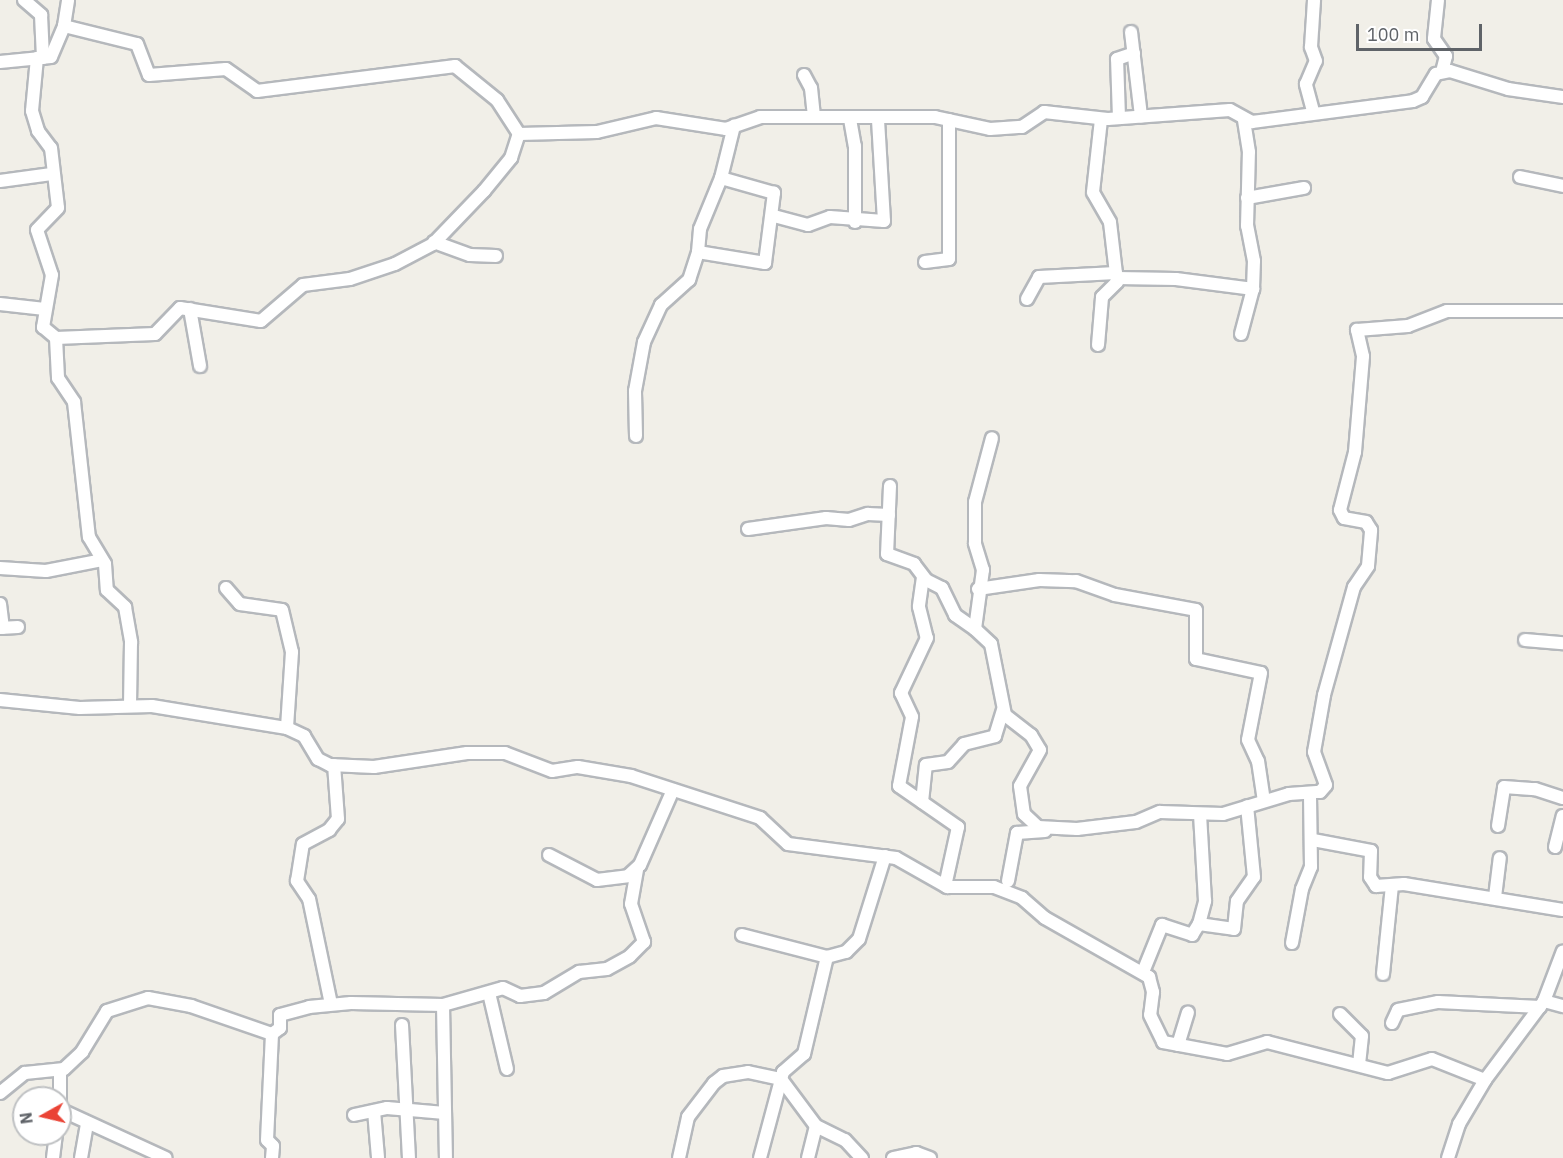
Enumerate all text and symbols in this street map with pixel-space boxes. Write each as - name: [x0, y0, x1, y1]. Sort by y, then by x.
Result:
- scale bar: [1359, 12, 1485, 50]
- text: 100 m: [1367, 23, 1419, 46]
- north arrow: [12, 1086, 72, 1146]
- text: N: [15, 1111, 37, 1125]

